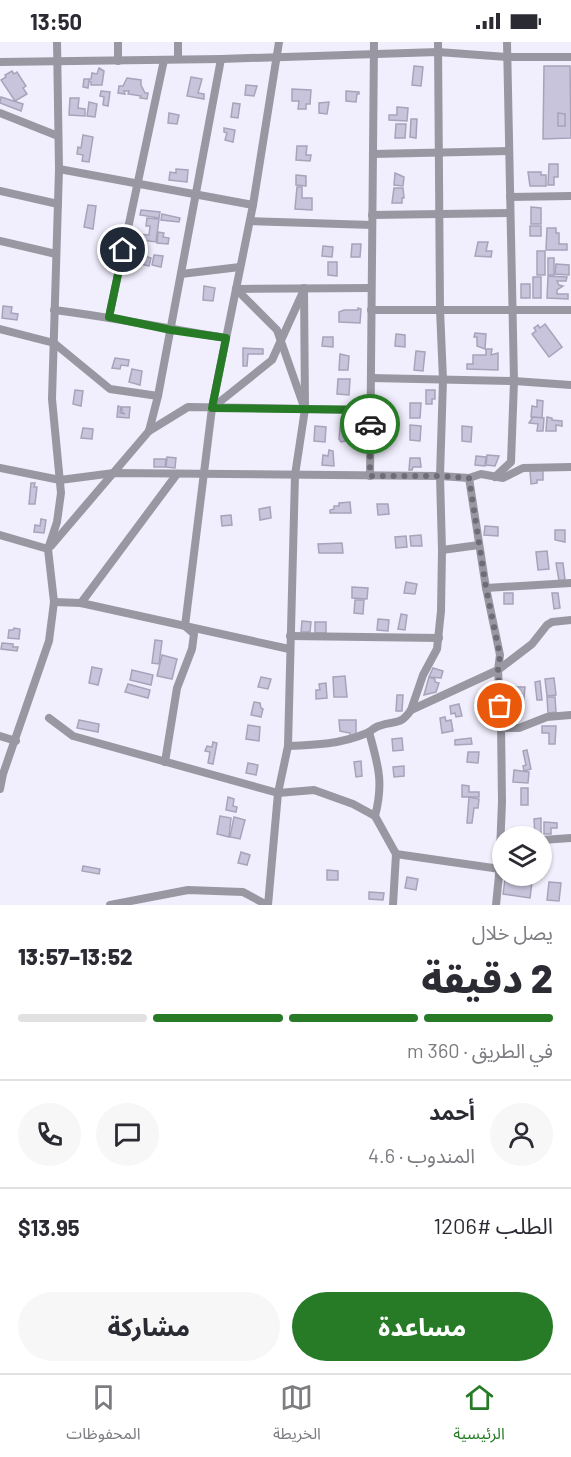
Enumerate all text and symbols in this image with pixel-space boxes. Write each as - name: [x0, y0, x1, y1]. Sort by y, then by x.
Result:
- text: 13:50: [30, 8, 82, 34]
- pin: [97, 224, 148, 275]
- icon: home: [106, 233, 139, 266]
- courier: [340, 394, 400, 454]
- icon: car: [354, 408, 387, 441]
- pin: [474, 680, 525, 731]
- icon: bag: [483, 689, 516, 722]
- map controls: [492, 826, 552, 886]
- button: layers: [492, 826, 552, 886]
- text: يصل خلال: [472, 920, 553, 944]
- text: 13:52–13:57: [18, 943, 133, 969]
- text: 2 دقيقة: [421, 954, 553, 1001]
- text: في الطريق · 360 m: [407, 1038, 553, 1062]
- text: أحمد: [429, 1098, 475, 1124]
- button: phone: [18, 1103, 81, 1166]
- button: chat: [96, 1103, 159, 1166]
- button: person: [490, 1103, 553, 1166]
- text: المندوب · 4.6: [368, 1143, 475, 1167]
- text: الطلب #1206: [434, 1212, 553, 1238]
- text: $13.95: [18, 1214, 80, 1240]
- button: مشاركة: [18, 1292, 280, 1361]
- button: مساعدة: [292, 1292, 553, 1361]
- tab: المحفوظات: [66, 1381, 141, 1451]
- tab: الخريطة: [273, 1381, 321, 1451]
- tab: الرئيسية: [453, 1381, 505, 1451]

